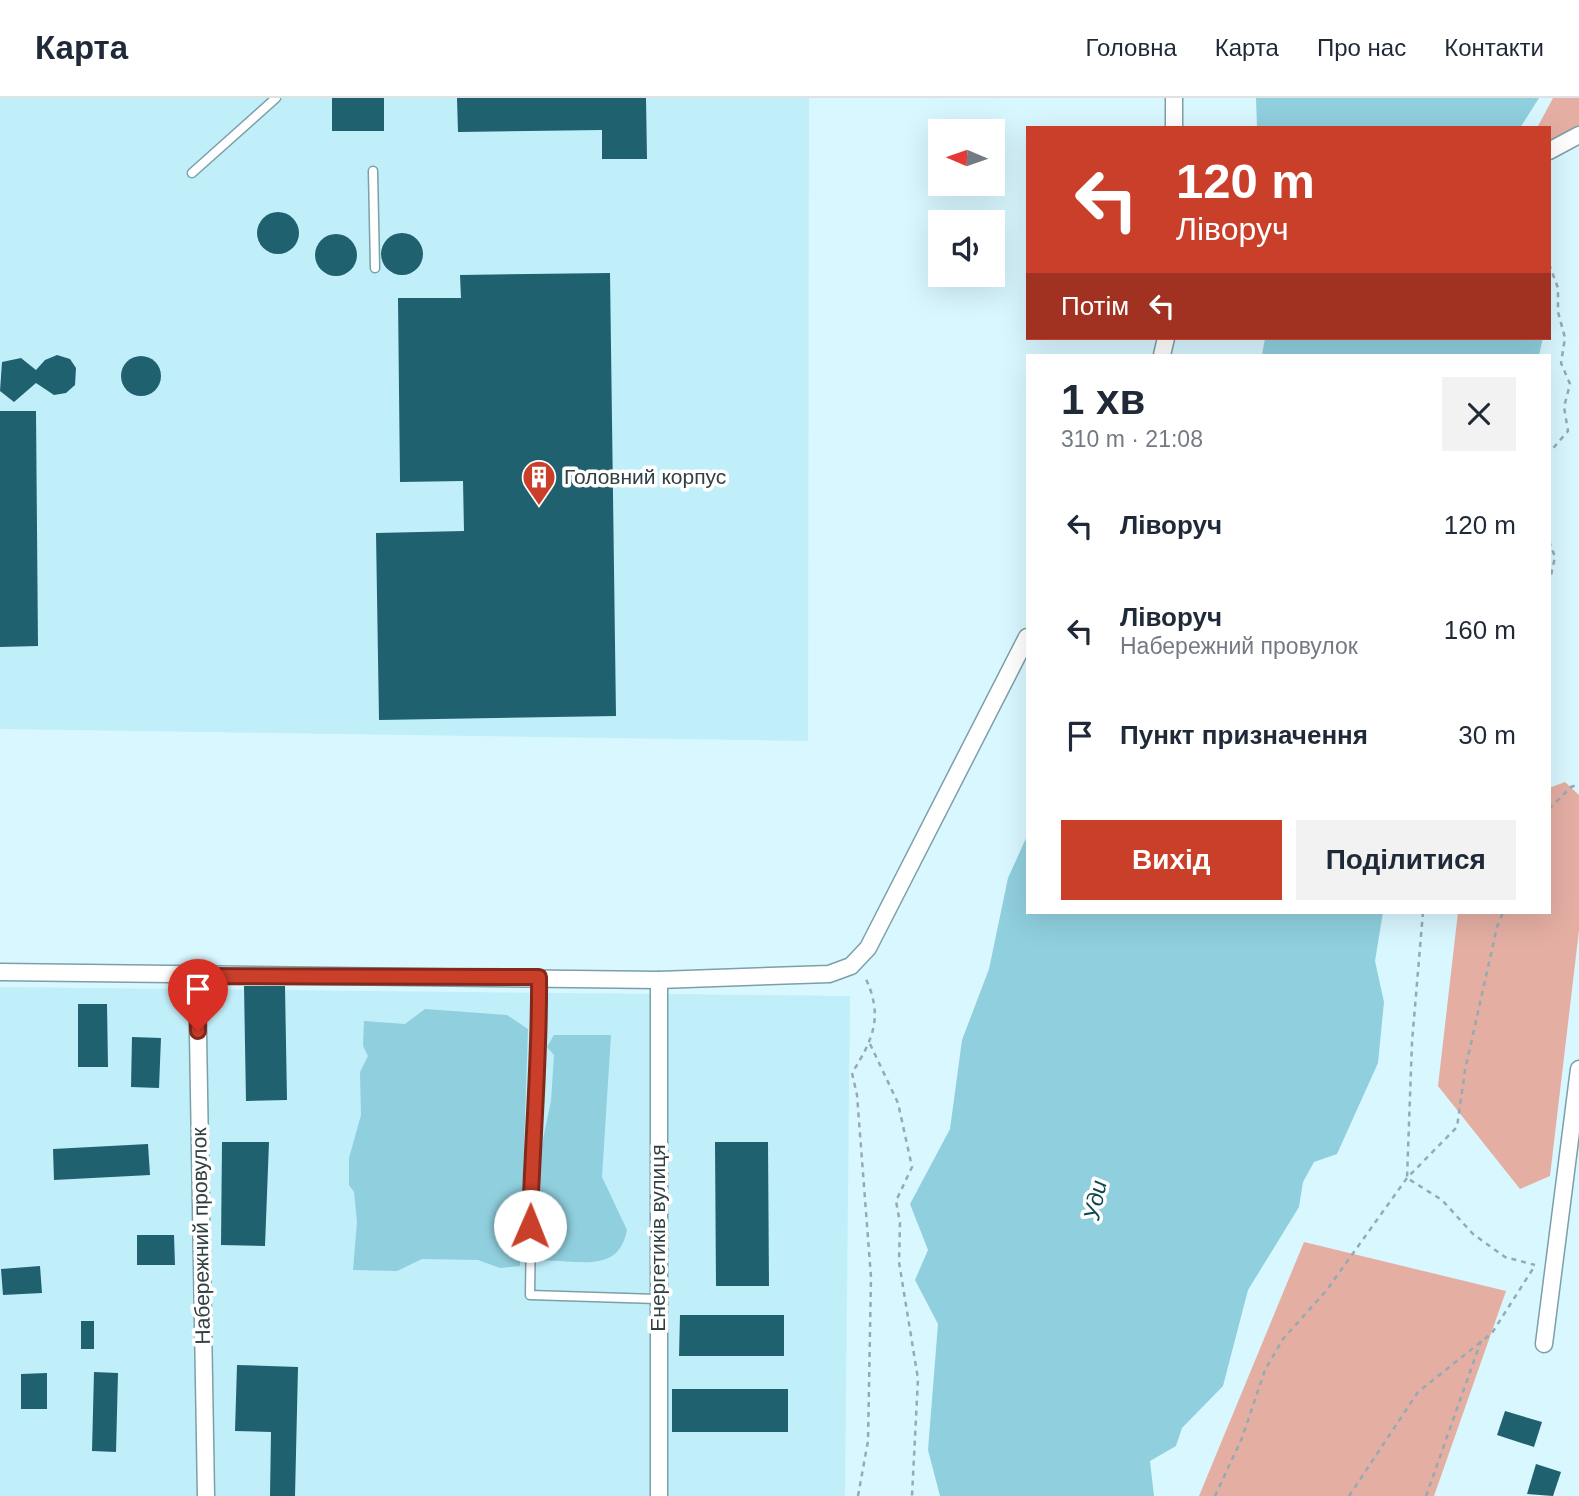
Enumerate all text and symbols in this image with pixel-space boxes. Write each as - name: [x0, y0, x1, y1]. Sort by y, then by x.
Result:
- text: Карта: [35, 29, 128, 66]
- text: Головна: [1086, 34, 1177, 61]
- text: Карта: [1215, 34, 1279, 61]
- text: Про нас: [1317, 34, 1406, 61]
- text: Контакти: [1444, 34, 1544, 61]
- north arrow: [928, 119, 1004, 196]
- map controls: [928, 119, 1005, 287]
- icon: left: [1061, 154, 1152, 245]
- text: 120 m: [1176, 154, 1315, 208]
- button: sound: [928, 210, 1005, 287]
- text: Ліворуч: [1176, 211, 1289, 247]
- icon: left: [1143, 287, 1181, 325]
- text: Потім: [1061, 291, 1129, 321]
- text: 1 хв: [1061, 376, 1145, 423]
- button: close: [1442, 377, 1516, 451]
- text: 310 m · 21:08: [1061, 426, 1203, 452]
- building icon: Головний корпус: [520, 458, 558, 507]
- place label: Головний корпус: [564, 465, 726, 488]
- icon: left: [1061, 507, 1099, 545]
- text: Ліворуч: [1120, 510, 1222, 540]
- text: 120 m: [1444, 510, 1516, 540]
- text: Ліворуч: [1120, 602, 1222, 632]
- icon: left: [1061, 612, 1099, 650]
- text: 160 m: [1444, 615, 1516, 645]
- text: Набережний провулок: [1120, 633, 1358, 659]
- icon: arrive: [1061, 717, 1099, 755]
- text: Пункт призначення: [1120, 720, 1368, 750]
- text: 30 m: [1458, 720, 1516, 750]
- button: Вихід: [1061, 820, 1282, 900]
- button: Поділитися: [1296, 820, 1516, 900]
- pin: [168, 959, 228, 1031]
- icon: arrive: [179, 970, 217, 1008]
- street label: Набережний провулок: [187, 1126, 214, 1345]
- street label: Енергетиків вулиця: [646, 1144, 669, 1332]
- water label: Уди: [1078, 1178, 1112, 1223]
- position arrow: [493, 1189, 567, 1263]

